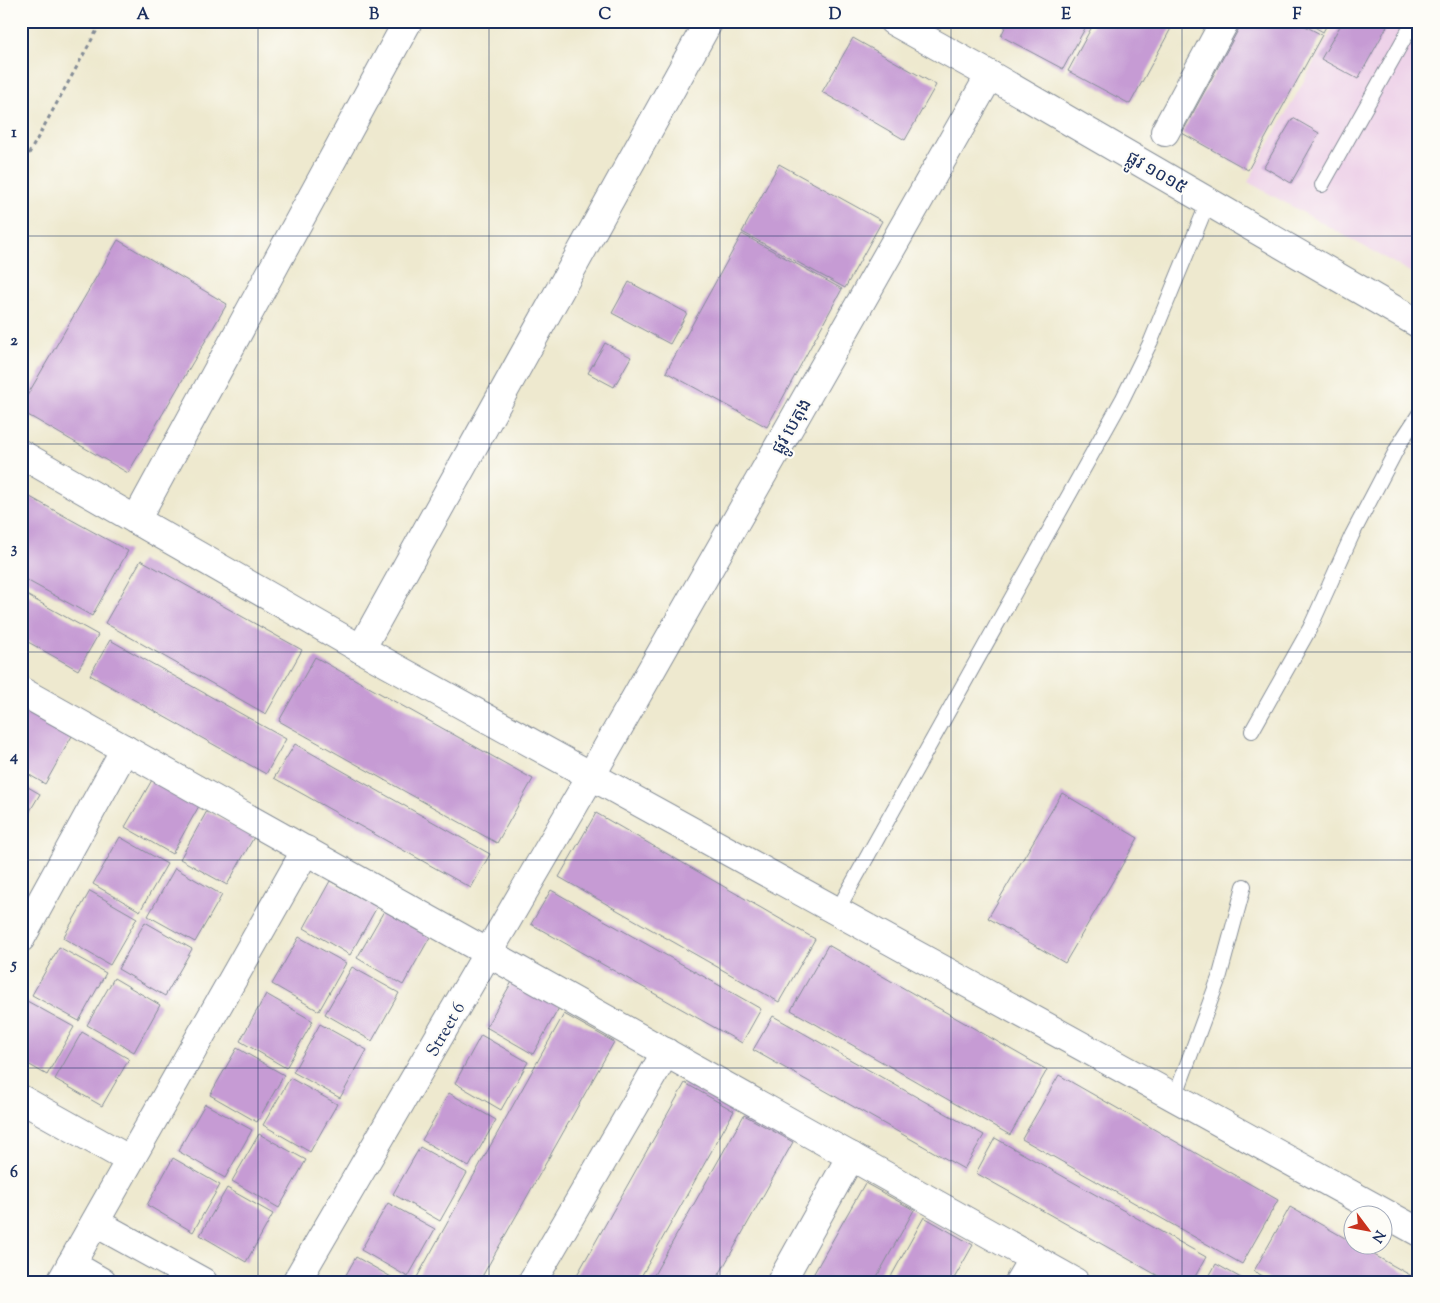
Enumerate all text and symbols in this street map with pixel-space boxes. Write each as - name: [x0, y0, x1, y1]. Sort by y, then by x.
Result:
- text: A: [137, 4, 150, 27]
- text: B: [369, 4, 379, 27]
- text: C: [599, 4, 612, 27]
- text: D: [829, 4, 842, 27]
- text: E: [1061, 4, 1071, 27]
- text: F: [1293, 4, 1302, 27]
- text: 1: [11, 122, 17, 145]
- street label: ផ្លូវ ១០១៥: [1120, 146, 1191, 203]
- text: 2: [10, 330, 18, 353]
- street label: ផ្លូវ បេតុង: [766, 394, 820, 460]
- text: 3: [11, 538, 18, 561]
- text: 4: [9, 746, 18, 769]
- text: 5: [9, 954, 17, 977]
- street label: Street 6: [421, 998, 473, 1062]
- text: 6: [10, 1162, 18, 1185]
- north arrow: [1342, 1206, 1392, 1256]
- text: N: [1366, 1226, 1389, 1246]

